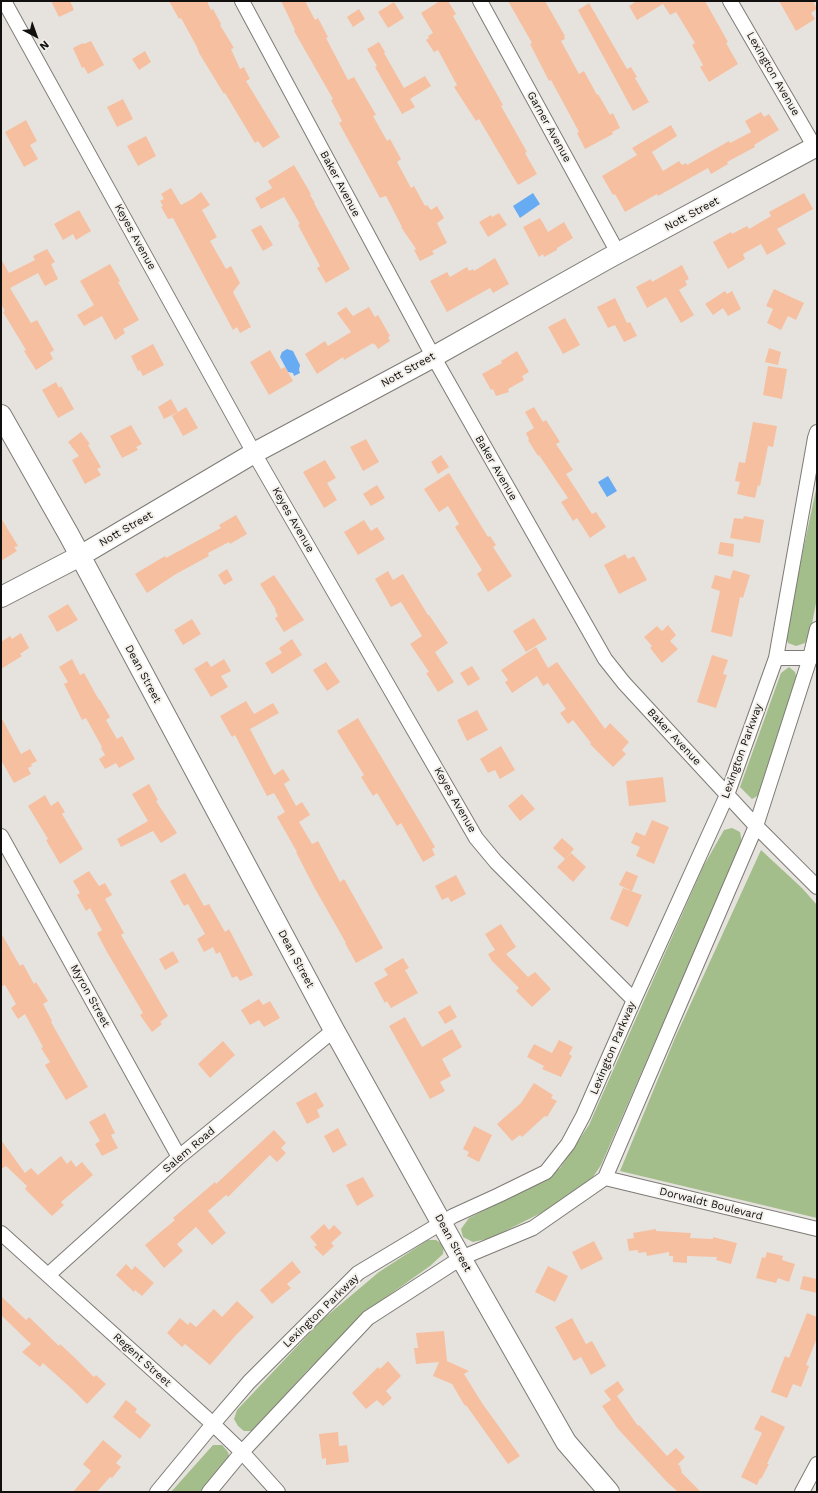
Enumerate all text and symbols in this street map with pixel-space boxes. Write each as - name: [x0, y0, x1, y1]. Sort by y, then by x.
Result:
- north arrow: [16, 16, 56, 56]
- street label: Lexington Avenue: [744, 30, 802, 118]
- text: N: [37, 38, 52, 53]
- street label: Garner Avenue: [524, 89, 574, 165]
- street label: Baker Avenue: [317, 149, 363, 219]
- street label: Nott Street: [662, 194, 722, 234]
- street label: Keyes Avenue: [111, 202, 159, 272]
- street label: Nott Street: [379, 350, 437, 390]
- street label: Baker Avenue: [472, 433, 520, 503]
- street label: Keyes Avenue: [269, 485, 317, 555]
- street label: Nott Street: [97, 508, 155, 550]
- street label: Dean Street: [122, 643, 164, 705]
- street label: Lexington Parkway: [719, 702, 765, 800]
- street label: Baker Avenue: [644, 706, 704, 768]
- street label: Keyes Avenue: [431, 765, 479, 835]
- street label: Dean Street: [275, 928, 317, 990]
- street label: Myron Street: [67, 962, 113, 1030]
- street label: Lexington Parkway: [587, 999, 639, 1097]
- street label: Salem Road: [160, 1124, 218, 1176]
- street label: Dorwaldt Boulevard: [658, 1185, 764, 1223]
- street label: Dean Street: [432, 1212, 474, 1274]
- street label: Lexington Parkway: [280, 1271, 362, 1351]
- street label: Regent Street: [110, 1330, 174, 1390]

